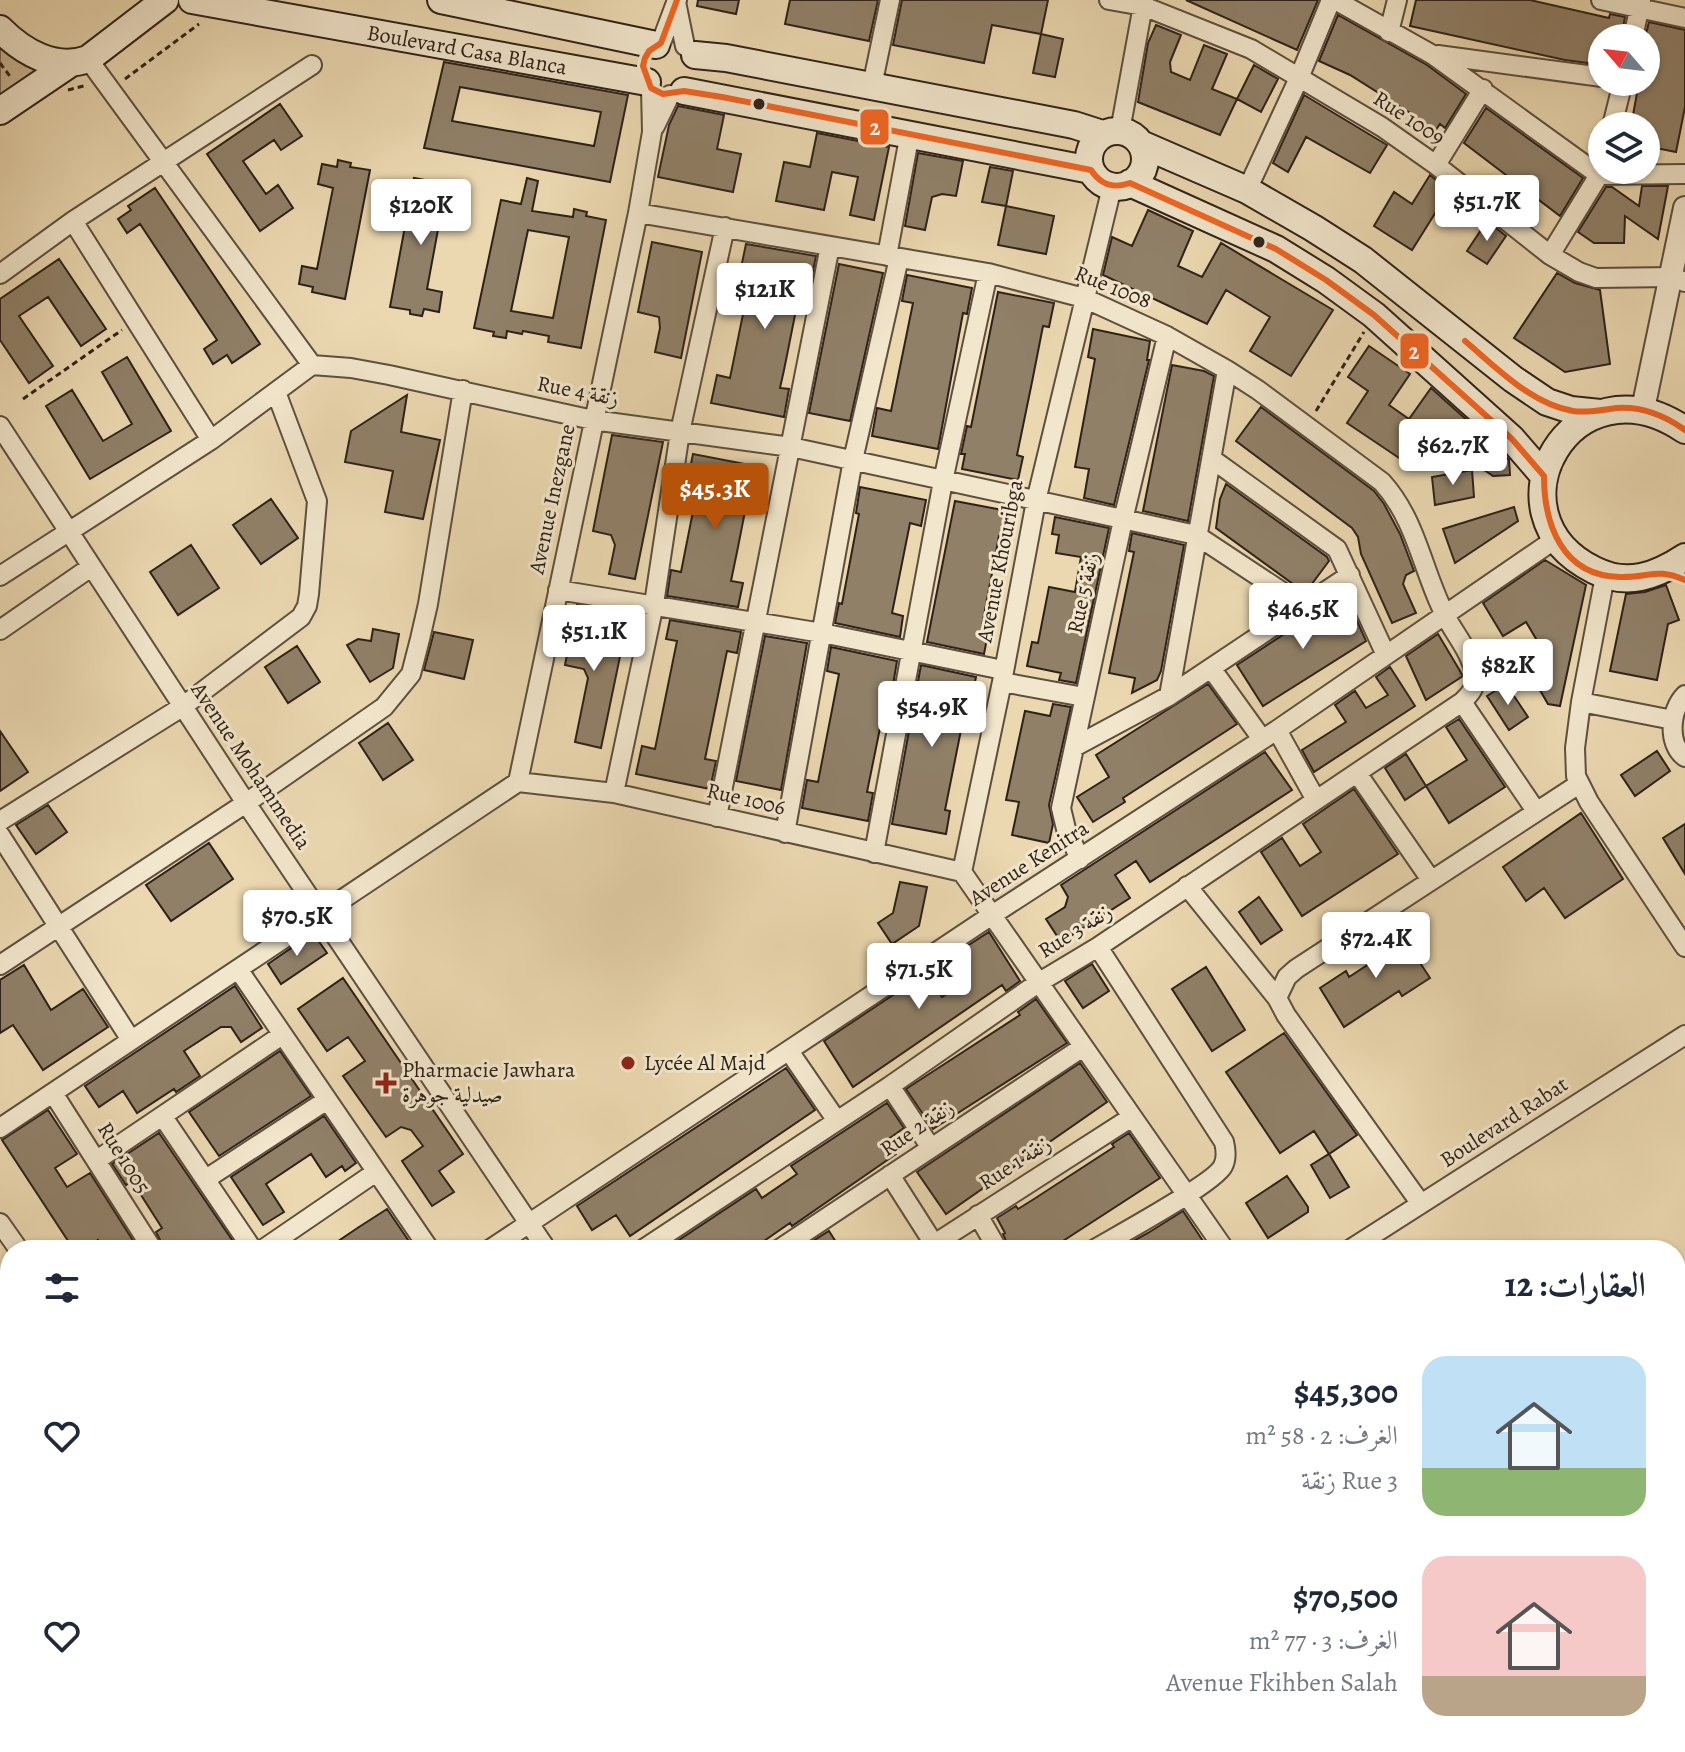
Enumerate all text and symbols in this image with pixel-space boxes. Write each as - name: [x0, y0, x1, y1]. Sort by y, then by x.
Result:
- street label: Boulevard Casa Blanca: [365, 18, 570, 83]
- north arrow: [1588, 24, 1660, 96]
- map controls: [1588, 24, 1660, 184]
- street label: Rue 1009: [1367, 84, 1451, 152]
- unlabelled marker: [751, 96, 767, 112]
- line badge: 2: [859, 108, 890, 146]
- button: layers: [1588, 112, 1660, 184]
- text: 2: [870, 113, 881, 143]
- pin: $51.7K: [1422, 175, 1552, 243]
- pin: $120K: [365, 179, 477, 247]
- text: $51.7K: [1453, 183, 1521, 218]
- text: $120K: [389, 187, 453, 222]
- unlabelled marker: [1251, 234, 1267, 250]
- street label: Rue 1008: [1070, 258, 1156, 316]
- pin: $121K: [709, 263, 821, 331]
- text: $121K: [735, 271, 795, 306]
- line badge: 2: [1399, 332, 1430, 370]
- text: 2: [1409, 337, 1420, 367]
- street label: Rue 4 زنقة: [534, 368, 622, 414]
- pin: $62.7K: [1388, 419, 1518, 487]
- street label: Avenue Inezgane: [521, 421, 583, 578]
- text: $62.7K: [1417, 427, 1489, 462]
- pin: $45.3K: [650, 463, 780, 531]
- text: $45.3K: [680, 471, 750, 506]
- street label: Avenue Khouribga: [969, 476, 1031, 646]
- street label: Rue 5 زنقة: [1060, 550, 1106, 636]
- pin: $46.5K: [1238, 583, 1368, 651]
- text: $46.5K: [1267, 591, 1339, 626]
- pin: $51.1K: [529, 605, 659, 673]
- text: $51.1K: [561, 613, 627, 648]
- pin: $82K: [1461, 639, 1555, 707]
- text: $82K: [1481, 647, 1535, 682]
- street label: Avenue Mohammedia: [183, 676, 319, 856]
- pin: $54.9K: [867, 681, 997, 749]
- text: $54.9K: [896, 689, 968, 724]
- street label: Rue 1006: [704, 775, 788, 823]
- street label: Avenue Kenitra: [963, 813, 1095, 913]
- pin: $70.5K: [232, 890, 362, 958]
- street label: Rue 3 زنقة: [1032, 897, 1118, 965]
- text: $70.5K: [261, 898, 333, 933]
- pin: $72.4K: [1311, 912, 1441, 980]
- text: $72.4K: [1340, 920, 1412, 955]
- pin: $71.5K: [854, 943, 984, 1011]
- text: $71.5K: [885, 951, 953, 986]
- place label: Lycée Al Majd: [644, 1048, 766, 1078]
- marker: Lycée Al Majd: [619, 1054, 637, 1072]
- place label: Pharmacie Jawhara صيدلية جوهرة: [402, 1055, 576, 1110]
- street label: Boulevard Rabat: [1434, 1069, 1574, 1175]
- marker: Pharmacie Jawhara صيدلية جوهرة: [377, 1074, 395, 1092]
- street label: Rue 2 زنقة: [874, 1092, 960, 1164]
- street label: Rue 1005: [90, 1116, 158, 1200]
- street label: Rue 1 زنقة: [973, 1129, 1057, 1197]
- text: العقارات: 12: [1505, 1261, 1646, 1308]
- icon: filters: [40, 1266, 84, 1310]
- text: $45,300: [1294, 1368, 1398, 1415]
- icon: home: [1486, 1388, 1582, 1484]
- icon: heart: [40, 1414, 84, 1458]
- text: الغرف: 2 · 58 m²: [1246, 1418, 1398, 1453]
- text: Rue 3 زنقة: [1301, 1463, 1398, 1498]
- text: $70,500: [1293, 1573, 1398, 1620]
- icon: home: [1486, 1588, 1582, 1684]
- icon: heart: [40, 1614, 84, 1658]
- text: الغرف: 3 · 77 m²: [1249, 1623, 1398, 1658]
- text: Avenue Fkihben Salah: [1166, 1665, 1398, 1700]

